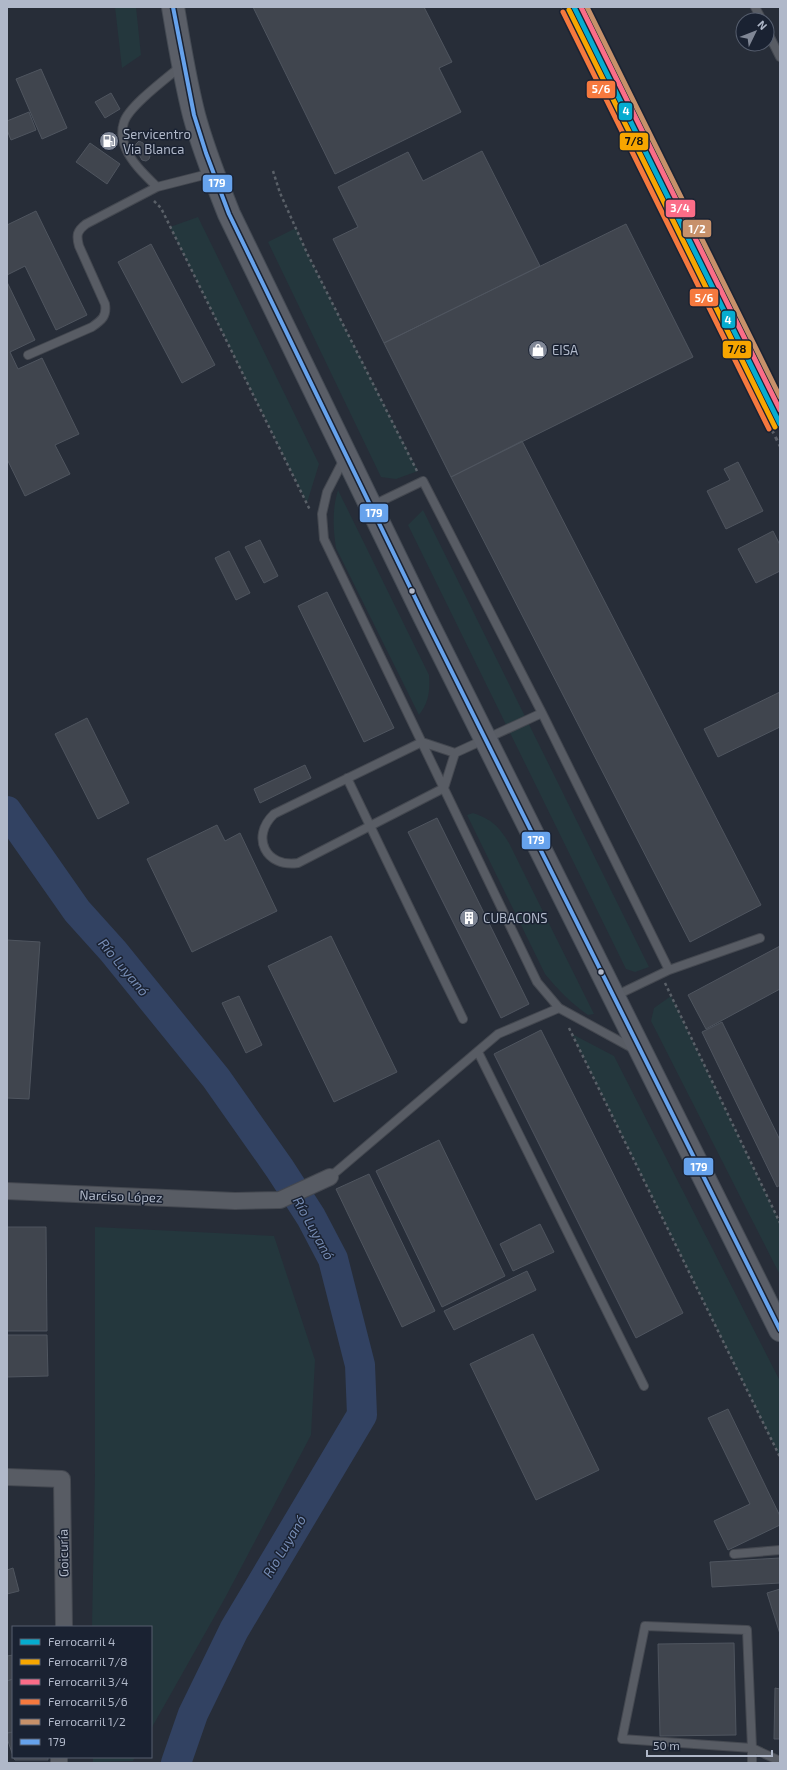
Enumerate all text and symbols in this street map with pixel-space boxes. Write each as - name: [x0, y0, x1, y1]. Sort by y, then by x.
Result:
- north arrow: [735, 12, 775, 52]
- text: N: [755, 17, 770, 32]
- line badge: 5/6: [586, 80, 616, 99]
- text: 5/6: [592, 82, 611, 95]
- line badge: 4: [618, 102, 633, 121]
- text: 4: [622, 104, 630, 117]
- place label: Servicentro Via Blanca: [123, 126, 191, 157]
- fuel station icon: Servicentro Via Blanca: [98, 130, 120, 152]
- line badge: 7/8: [619, 132, 649, 151]
- text: 7/8: [625, 134, 644, 147]
- line badge: 179: [202, 174, 233, 193]
- text: 179: [208, 176, 226, 189]
- line badge: 3/4: [665, 199, 696, 218]
- text: 3/4: [670, 201, 690, 214]
- line badge: 1/2: [682, 219, 712, 238]
- text: 1/2: [688, 222, 706, 235]
- line badge: 5/6: [689, 288, 719, 307]
- text: 5/6: [695, 291, 714, 304]
- line badge: 4: [721, 310, 736, 329]
- text: 4: [724, 313, 732, 326]
- shop icon: EISA: [527, 339, 549, 361]
- line badge: 7/8: [722, 340, 752, 359]
- place label: EISA: [552, 342, 578, 358]
- text: 7/8: [728, 342, 747, 355]
- line badge: 179: [359, 503, 389, 523]
- text: 179: [365, 506, 383, 519]
- unlabelled marker: [407, 586, 417, 596]
- line badge: 179: [521, 831, 551, 850]
- text: 179: [527, 833, 545, 846]
- building icon: CUBACONS: [458, 907, 480, 929]
- place label: CUBACONS: [483, 910, 548, 926]
- water label: Río Luyanó: [95, 935, 153, 999]
- unlabelled marker: [596, 967, 606, 977]
- line badge: 179: [683, 1157, 714, 1176]
- text: 179: [690, 1160, 708, 1173]
- street label: Narciso López: [79, 1187, 163, 1205]
- water label: Río Luyanó: [290, 1193, 338, 1263]
- water label: Río Luyanó: [259, 1512, 309, 1580]
- street label: Goicuría: [55, 1529, 71, 1577]
- legend: [12, 1626, 152, 1758]
- text: Ferrocarril 4: [48, 1634, 115, 1648]
- text: Ferrocarril 7/8: [48, 1654, 128, 1668]
- text: Ferrocarril 3/4: [48, 1674, 128, 1688]
- text: Ferrocarril 5/6: [48, 1694, 128, 1708]
- text: Ferrocarril 1/2: [48, 1714, 126, 1728]
- scale bar: [647, 1732, 772, 1758]
- text: 179: [48, 1734, 66, 1748]
- text: 50 m: [653, 1738, 680, 1752]

